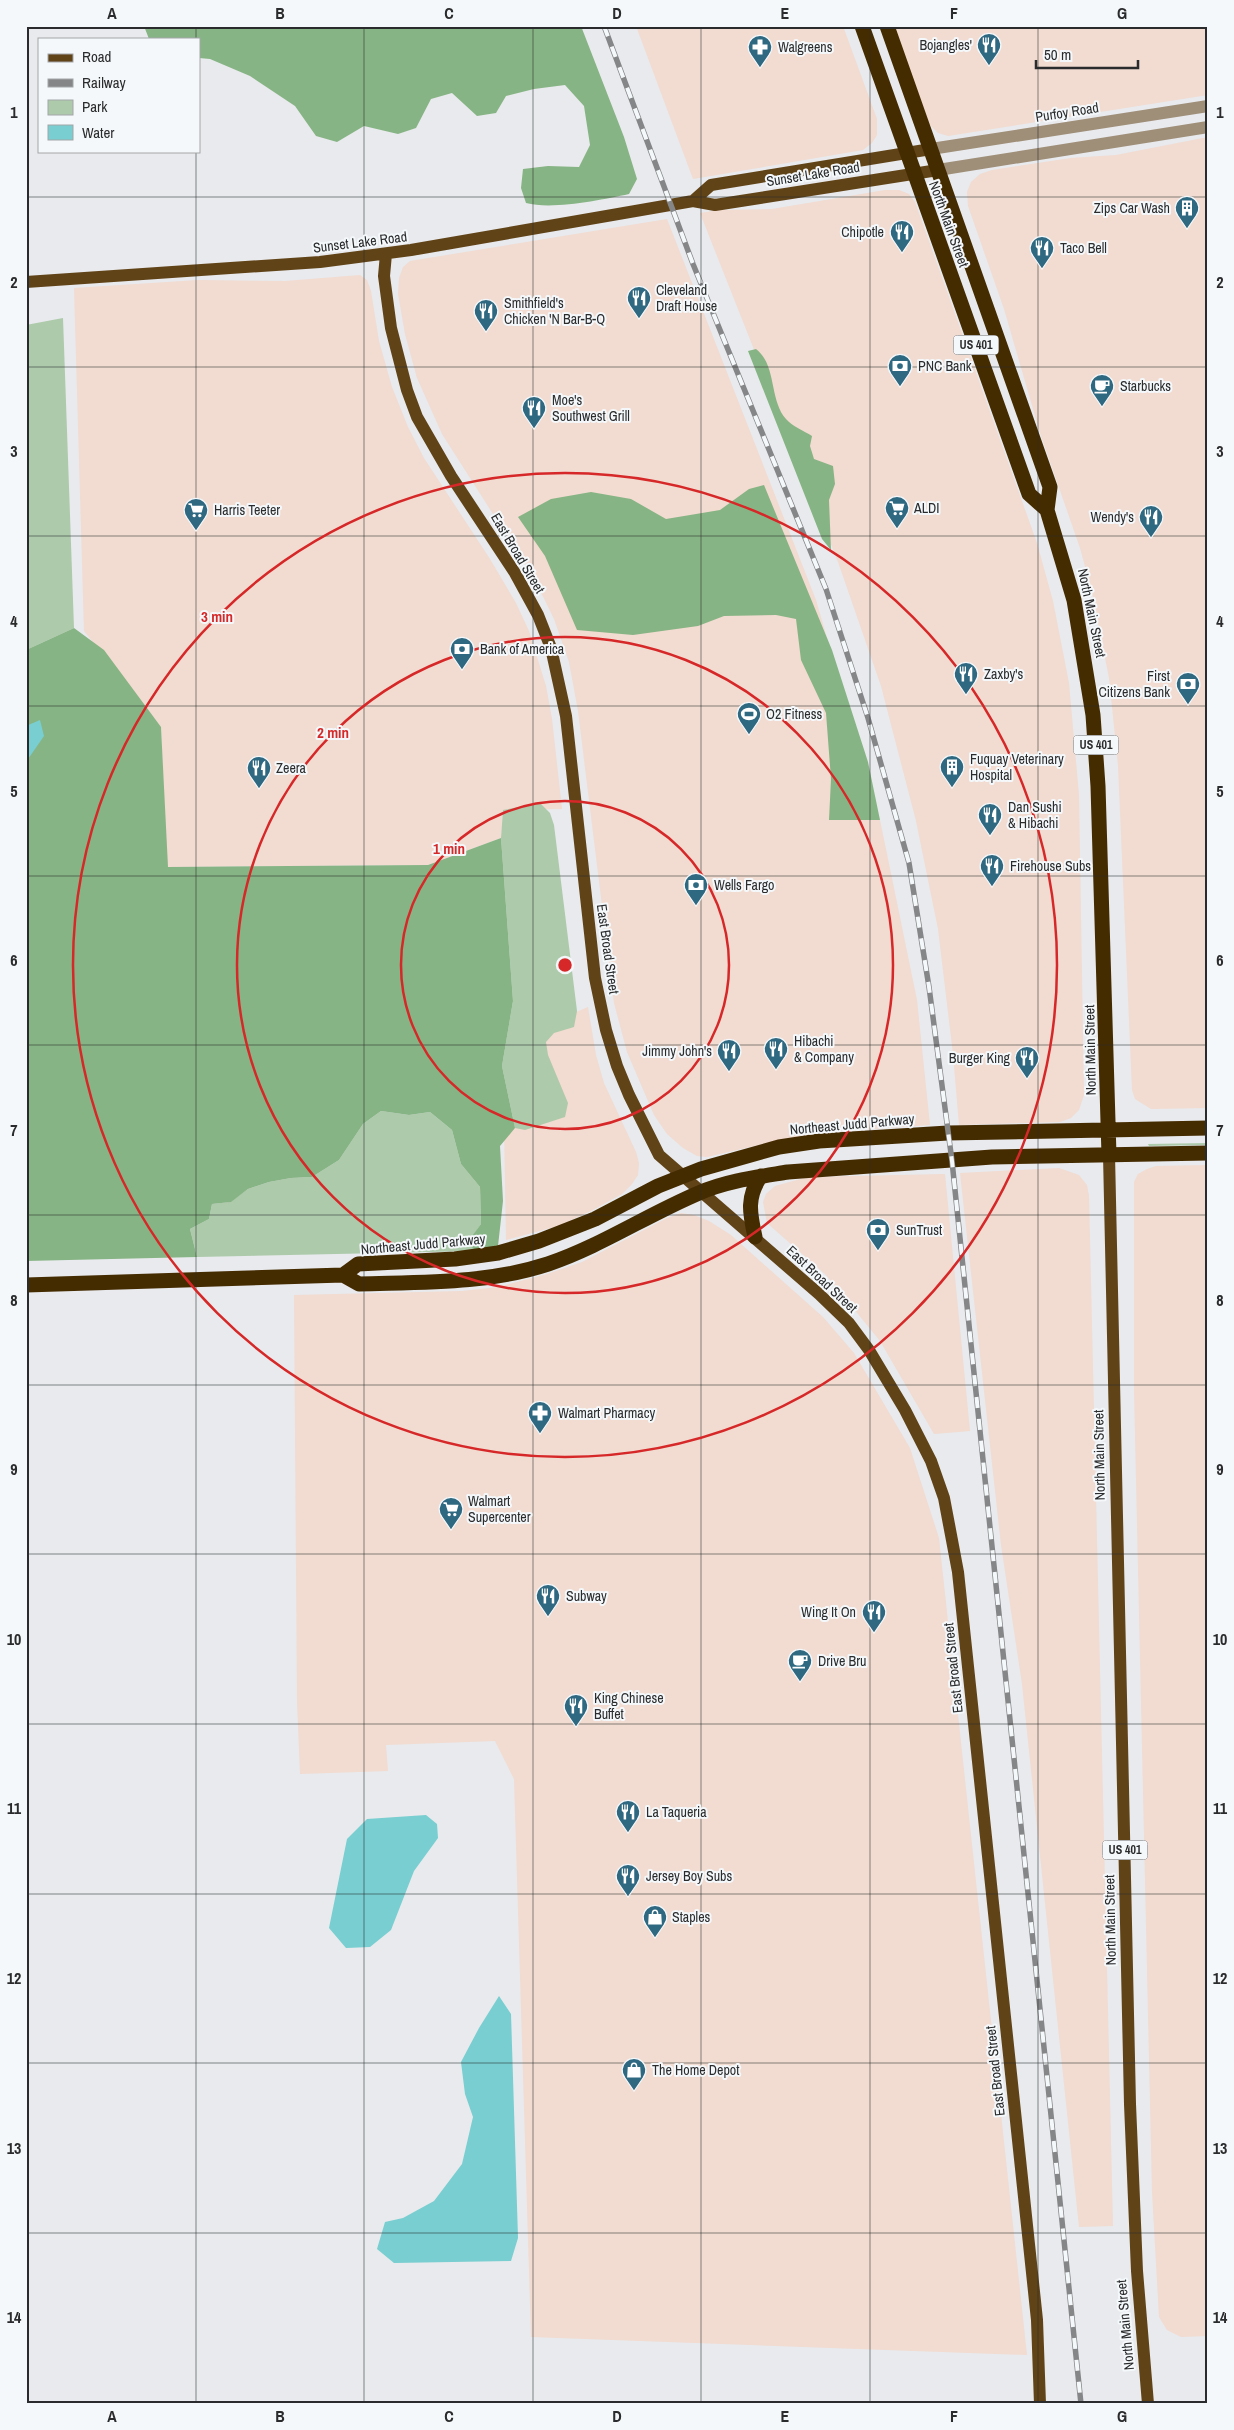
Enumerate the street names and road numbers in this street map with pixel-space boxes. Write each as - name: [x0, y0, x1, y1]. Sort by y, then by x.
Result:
- street label: Purfoy Road: [1034, 98, 1100, 126]
- street label: Sunset Lake Road: [765, 158, 861, 190]
- street label: North Main Street: [925, 178, 973, 270]
- street label: Sunset Lake Road: [312, 227, 408, 257]
- road number: US 401: [954, 336, 998, 354]
- street label: East Broad Street: [487, 510, 549, 596]
- street label: North Main Street: [1074, 567, 1110, 659]
- road number: US 401: [1074, 736, 1118, 754]
- street label: East Broad Street: [593, 903, 623, 995]
- street label: North Main Street: [1080, 1005, 1100, 1095]
- street label: Northeast Judd Parkway: [789, 1110, 915, 1138]
- street label: Northeast Judd Parkway: [360, 1230, 486, 1258]
- street label: East Broad Street: [783, 1242, 861, 1316]
- street label: North Main Street: [1089, 1410, 1109, 1500]
- street label: East Broad Street: [939, 1622, 967, 1714]
- road number: US 401: [1102, 1840, 1148, 1860]
- street label: North Main Street: [1100, 1875, 1120, 1965]
- street label: East Broad Street: [981, 2025, 1009, 2117]
- street label: North Main Street: [1112, 2279, 1138, 2371]

